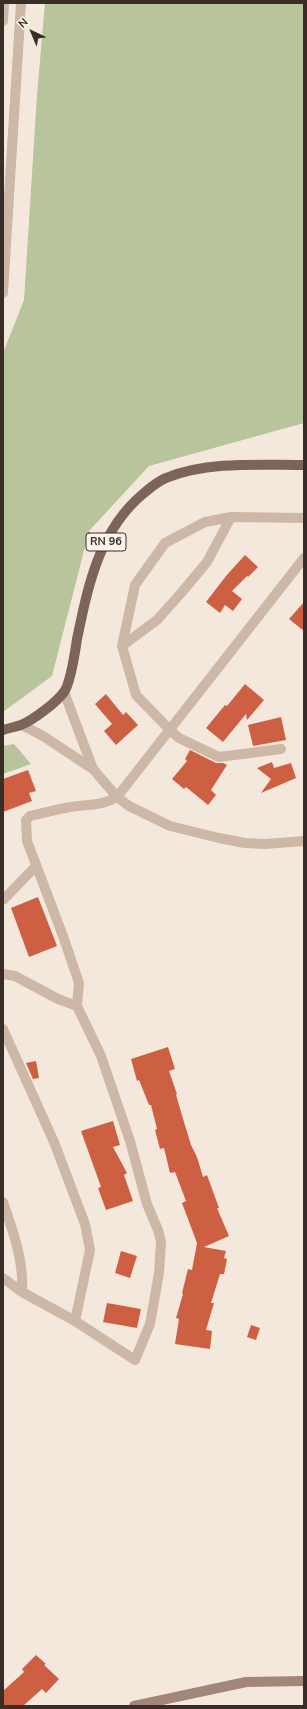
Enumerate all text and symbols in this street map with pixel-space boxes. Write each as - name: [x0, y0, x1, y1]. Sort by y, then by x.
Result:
- north arrow: [12, 12, 52, 52]
- text: N: [15, 15, 31, 31]
- road number: RN 96: [86, 533, 126, 551]

